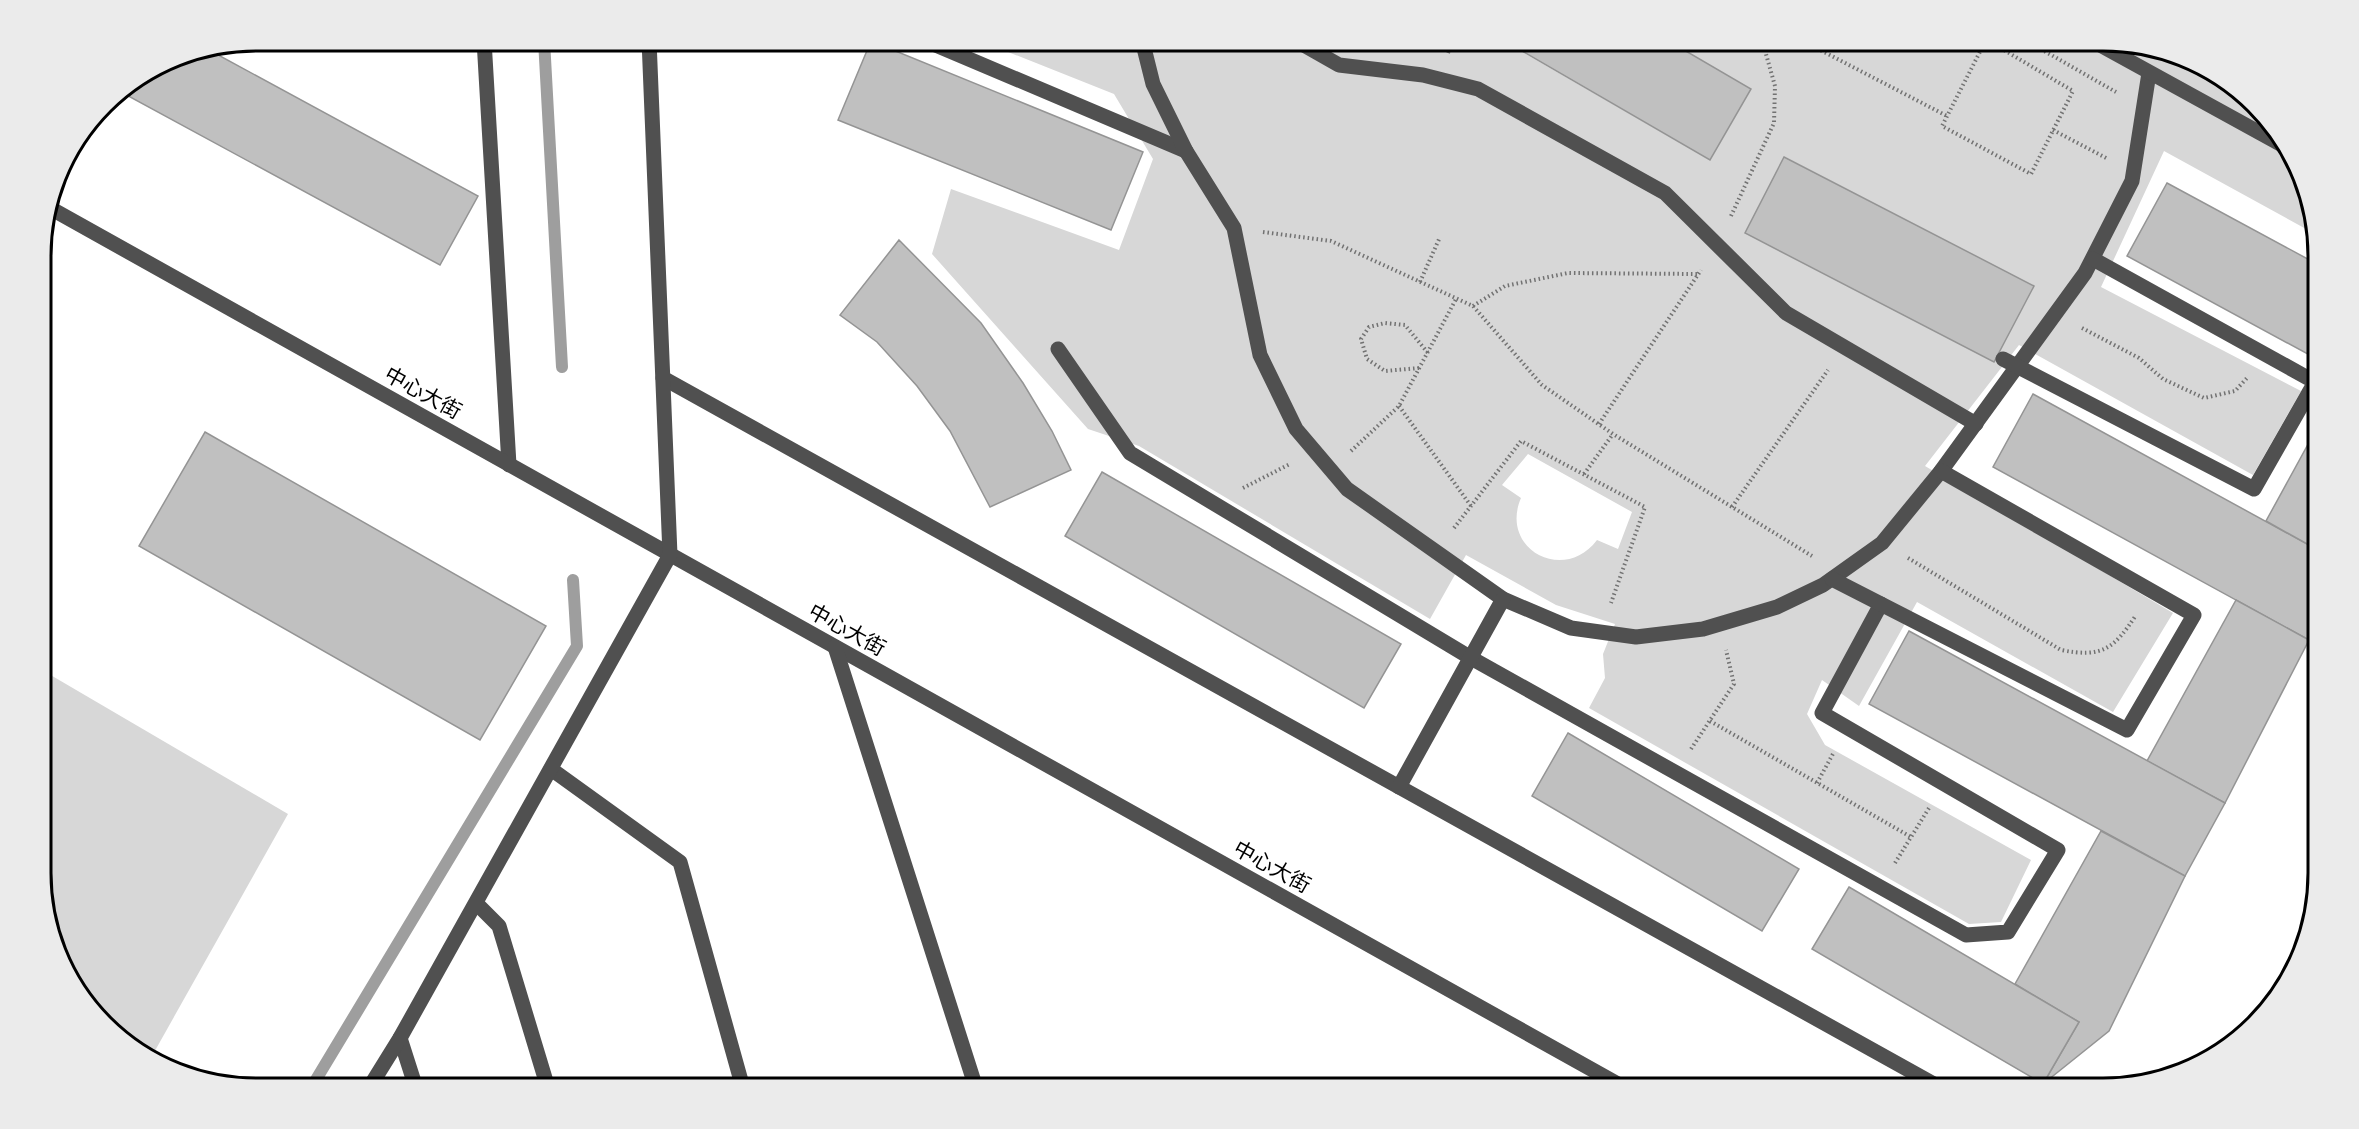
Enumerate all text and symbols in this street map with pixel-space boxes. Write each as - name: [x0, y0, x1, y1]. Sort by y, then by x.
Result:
- street label: 中心大街: [379, 360, 467, 426]
- street label: 中心大街: [803, 597, 891, 663]
- street label: 中心大街: [1228, 834, 1316, 900]

